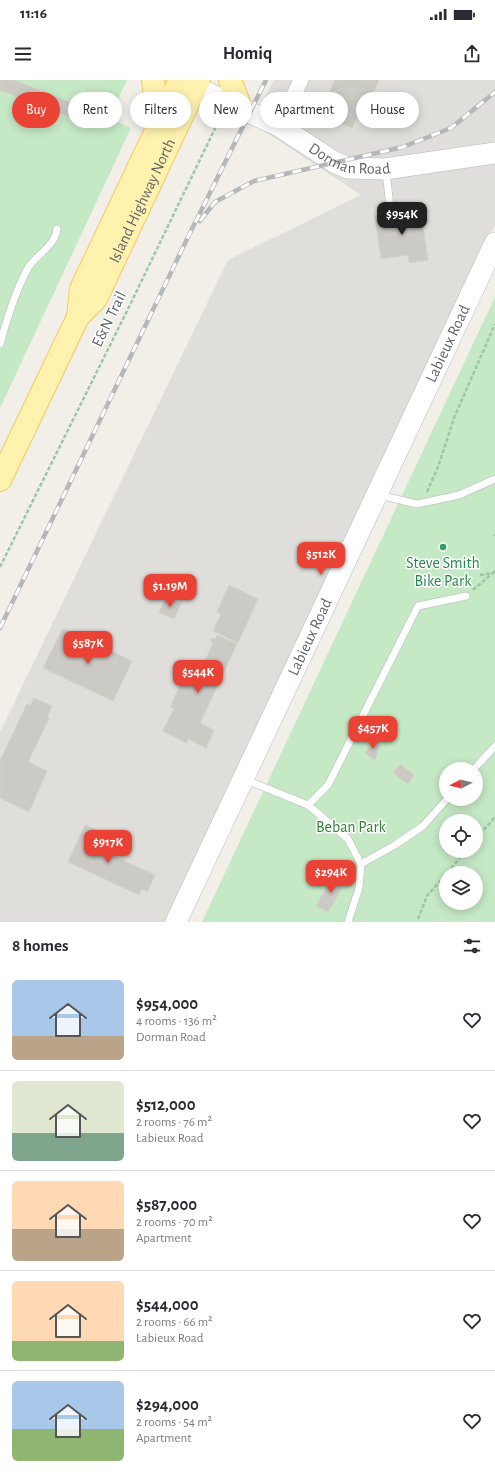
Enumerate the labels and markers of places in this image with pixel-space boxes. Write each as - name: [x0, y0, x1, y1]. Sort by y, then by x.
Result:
- pin: $954K: [374, 202, 430, 236]
- pin: $512K: [293, 542, 349, 576]
- marker: Steve Smith Bike Park: [438, 542, 448, 552]
- place label: Steve Smith Bike Park: [406, 555, 480, 589]
- pin: $1.19M: [137, 574, 203, 608]
- pin: $587K: [60, 631, 116, 665]
- pin: $544K: [170, 660, 226, 694]
- pin: $457K: [345, 716, 401, 750]
- pin: $917K: [80, 830, 136, 864]
- pin: $294K: [303, 860, 359, 894]

